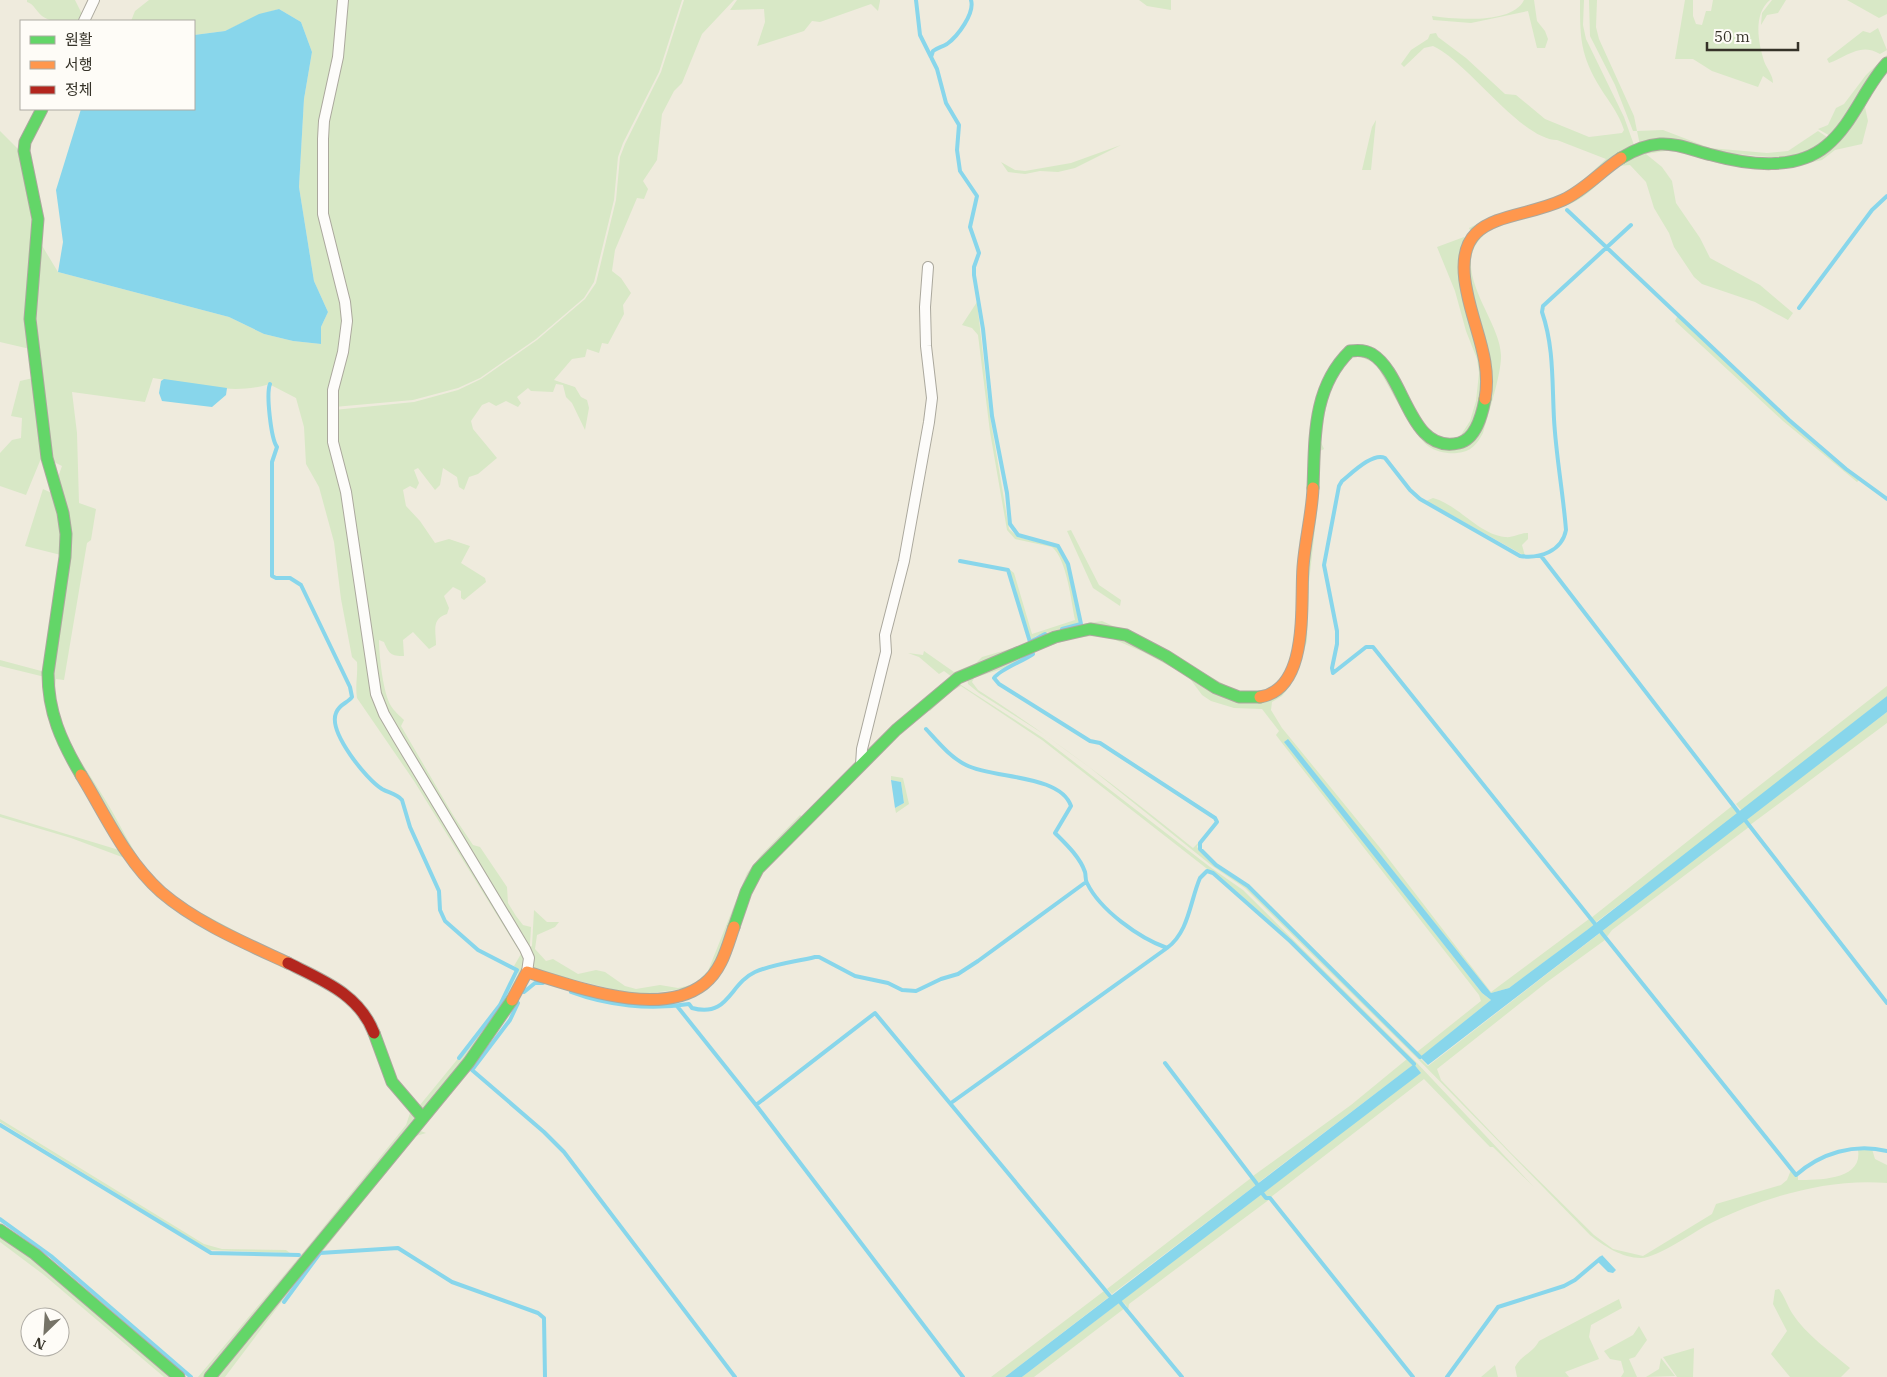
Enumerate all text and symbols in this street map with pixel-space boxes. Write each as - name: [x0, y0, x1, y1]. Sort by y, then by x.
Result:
- legend: [20, 20, 195, 110]
- scale bar: [1707, 20, 1798, 52]
- text: 50 m: [1714, 27, 1750, 46]
- text: 원활: [65, 30, 93, 49]
- text: 서행: [65, 55, 93, 74]
- text: 정체: [65, 80, 93, 99]
- north arrow: [20, 1307, 70, 1357]
- text: N: [31, 1333, 48, 1354]

